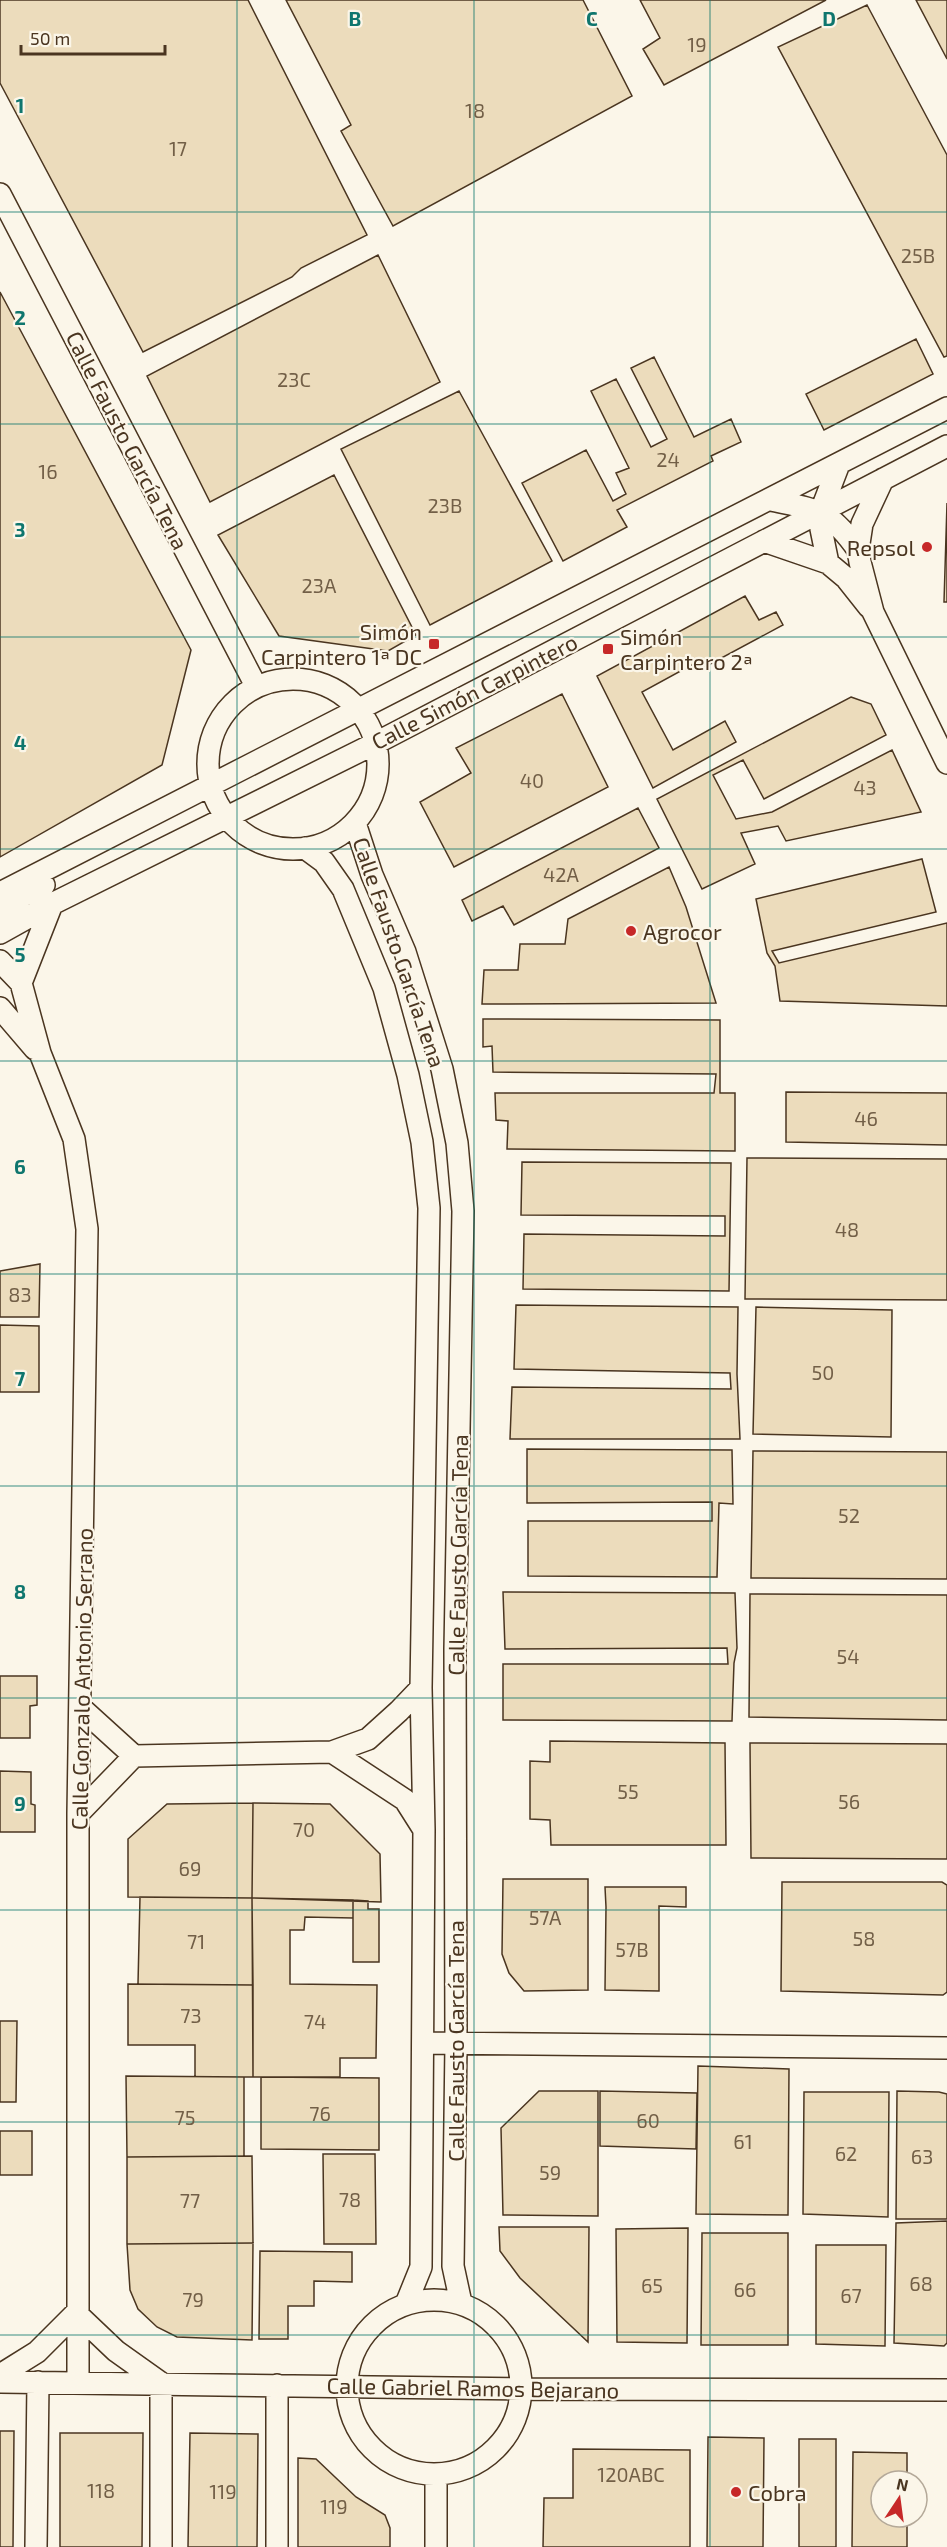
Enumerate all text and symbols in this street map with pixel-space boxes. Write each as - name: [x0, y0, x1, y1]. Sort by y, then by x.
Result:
- text: B: [349, 6, 361, 30]
- text: C: [586, 6, 598, 30]
- text: D: [822, 6, 836, 30]
- scale bar: [21, 18, 165, 56]
- text: 50 m: [30, 27, 70, 49]
- house number: 19: [687, 32, 707, 56]
- text: 1: [16, 93, 24, 117]
- house number: 18: [465, 98, 485, 122]
- house number: 17: [169, 136, 187, 160]
- house number: 25B: [901, 243, 935, 267]
- text: 2: [14, 305, 26, 329]
- street label: Calle Fausto García Tena: [62, 327, 194, 553]
- house number: 23C: [277, 367, 311, 391]
- house number: 24: [656, 447, 680, 471]
- house number: 16: [38, 459, 58, 483]
- house number: 23B: [428, 493, 462, 517]
- text: 3: [14, 517, 26, 541]
- place label: Repsol: [847, 534, 915, 560]
- marker: Repsol: [920, 540, 934, 554]
- house number: 23A: [302, 573, 337, 597]
- place label: Simón Carpintero 1ª DC: [261, 618, 422, 669]
- place label: Simón Carpintero 2ª: [620, 623, 753, 674]
- street label: Calle Simón Carpintero: [367, 628, 581, 754]
- marker: Simón Carpintero 1ª DC: [427, 637, 441, 651]
- marker: Simón Carpintero 2ª: [601, 642, 615, 656]
- text: 4: [14, 730, 27, 754]
- house number: 40: [520, 768, 544, 792]
- house number: 43: [853, 775, 877, 799]
- street label: Calle Fausto García Tena: [348, 834, 452, 1070]
- house number: 42A: [543, 862, 580, 886]
- place label: Agrocor: [643, 918, 722, 944]
- marker: Agrocor: [624, 924, 638, 938]
- text: 5: [14, 942, 26, 966]
- house number: 46: [854, 1106, 878, 1130]
- text: 6: [14, 1154, 26, 1178]
- house number: 48: [835, 1217, 859, 1241]
- house number: 83: [8, 1282, 32, 1306]
- house number: 50: [812, 1360, 834, 1384]
- text: 7: [15, 1366, 26, 1390]
- street label: Calle Fausto García Tena: [442, 1434, 472, 1676]
- house number: 52: [838, 1503, 860, 1527]
- street label: Calle Gonzalo Antonio Serrano: [65, 1528, 97, 1830]
- text: 8: [14, 1579, 26, 1603]
- house number: 54: [836, 1644, 860, 1668]
- house number: 55: [617, 1779, 639, 1803]
- house number: 56: [838, 1789, 860, 1813]
- text: 9: [14, 1791, 26, 1815]
- house number: 70: [293, 1817, 315, 1841]
- house number: 69: [179, 1856, 201, 1880]
- house number: 57A: [529, 1905, 562, 1929]
- street label: Calle Fausto García Tena: [442, 1920, 468, 2162]
- house number: 58: [853, 1926, 875, 1950]
- house number: 71: [187, 1929, 205, 1953]
- house number: 57B: [615, 1937, 649, 1961]
- house number: 73: [180, 2003, 202, 2027]
- house number: 74: [304, 2009, 326, 2033]
- house number: 76: [309, 2101, 331, 2125]
- house number: 75: [175, 2105, 195, 2129]
- house number: 60: [636, 2108, 660, 2132]
- house number: 61: [733, 2129, 753, 2153]
- house number: 62: [835, 2141, 857, 2165]
- house number: 63: [911, 2144, 933, 2168]
- house number: 59: [539, 2160, 561, 2184]
- house number: 78: [339, 2187, 361, 2211]
- house number: 77: [180, 2188, 200, 2212]
- house number: 68: [909, 2271, 933, 2295]
- house number: 65: [641, 2273, 663, 2297]
- house number: 66: [734, 2277, 756, 2301]
- house number: 67: [840, 2283, 862, 2307]
- house number: 79: [182, 2287, 204, 2311]
- street label: Calle Gabriel Ramos Bejarano: [326, 2371, 619, 2404]
- house number: 120ABC: [597, 2462, 665, 2486]
- north arrow: [869, 2469, 929, 2529]
- text: N: [895, 2473, 910, 2494]
- house number: 118: [87, 2478, 115, 2502]
- house number: 119: [209, 2479, 237, 2503]
- place label: Cobra: [748, 2479, 806, 2505]
- marker: Cobra: [729, 2485, 743, 2499]
- house number: 119: [320, 2494, 348, 2518]

